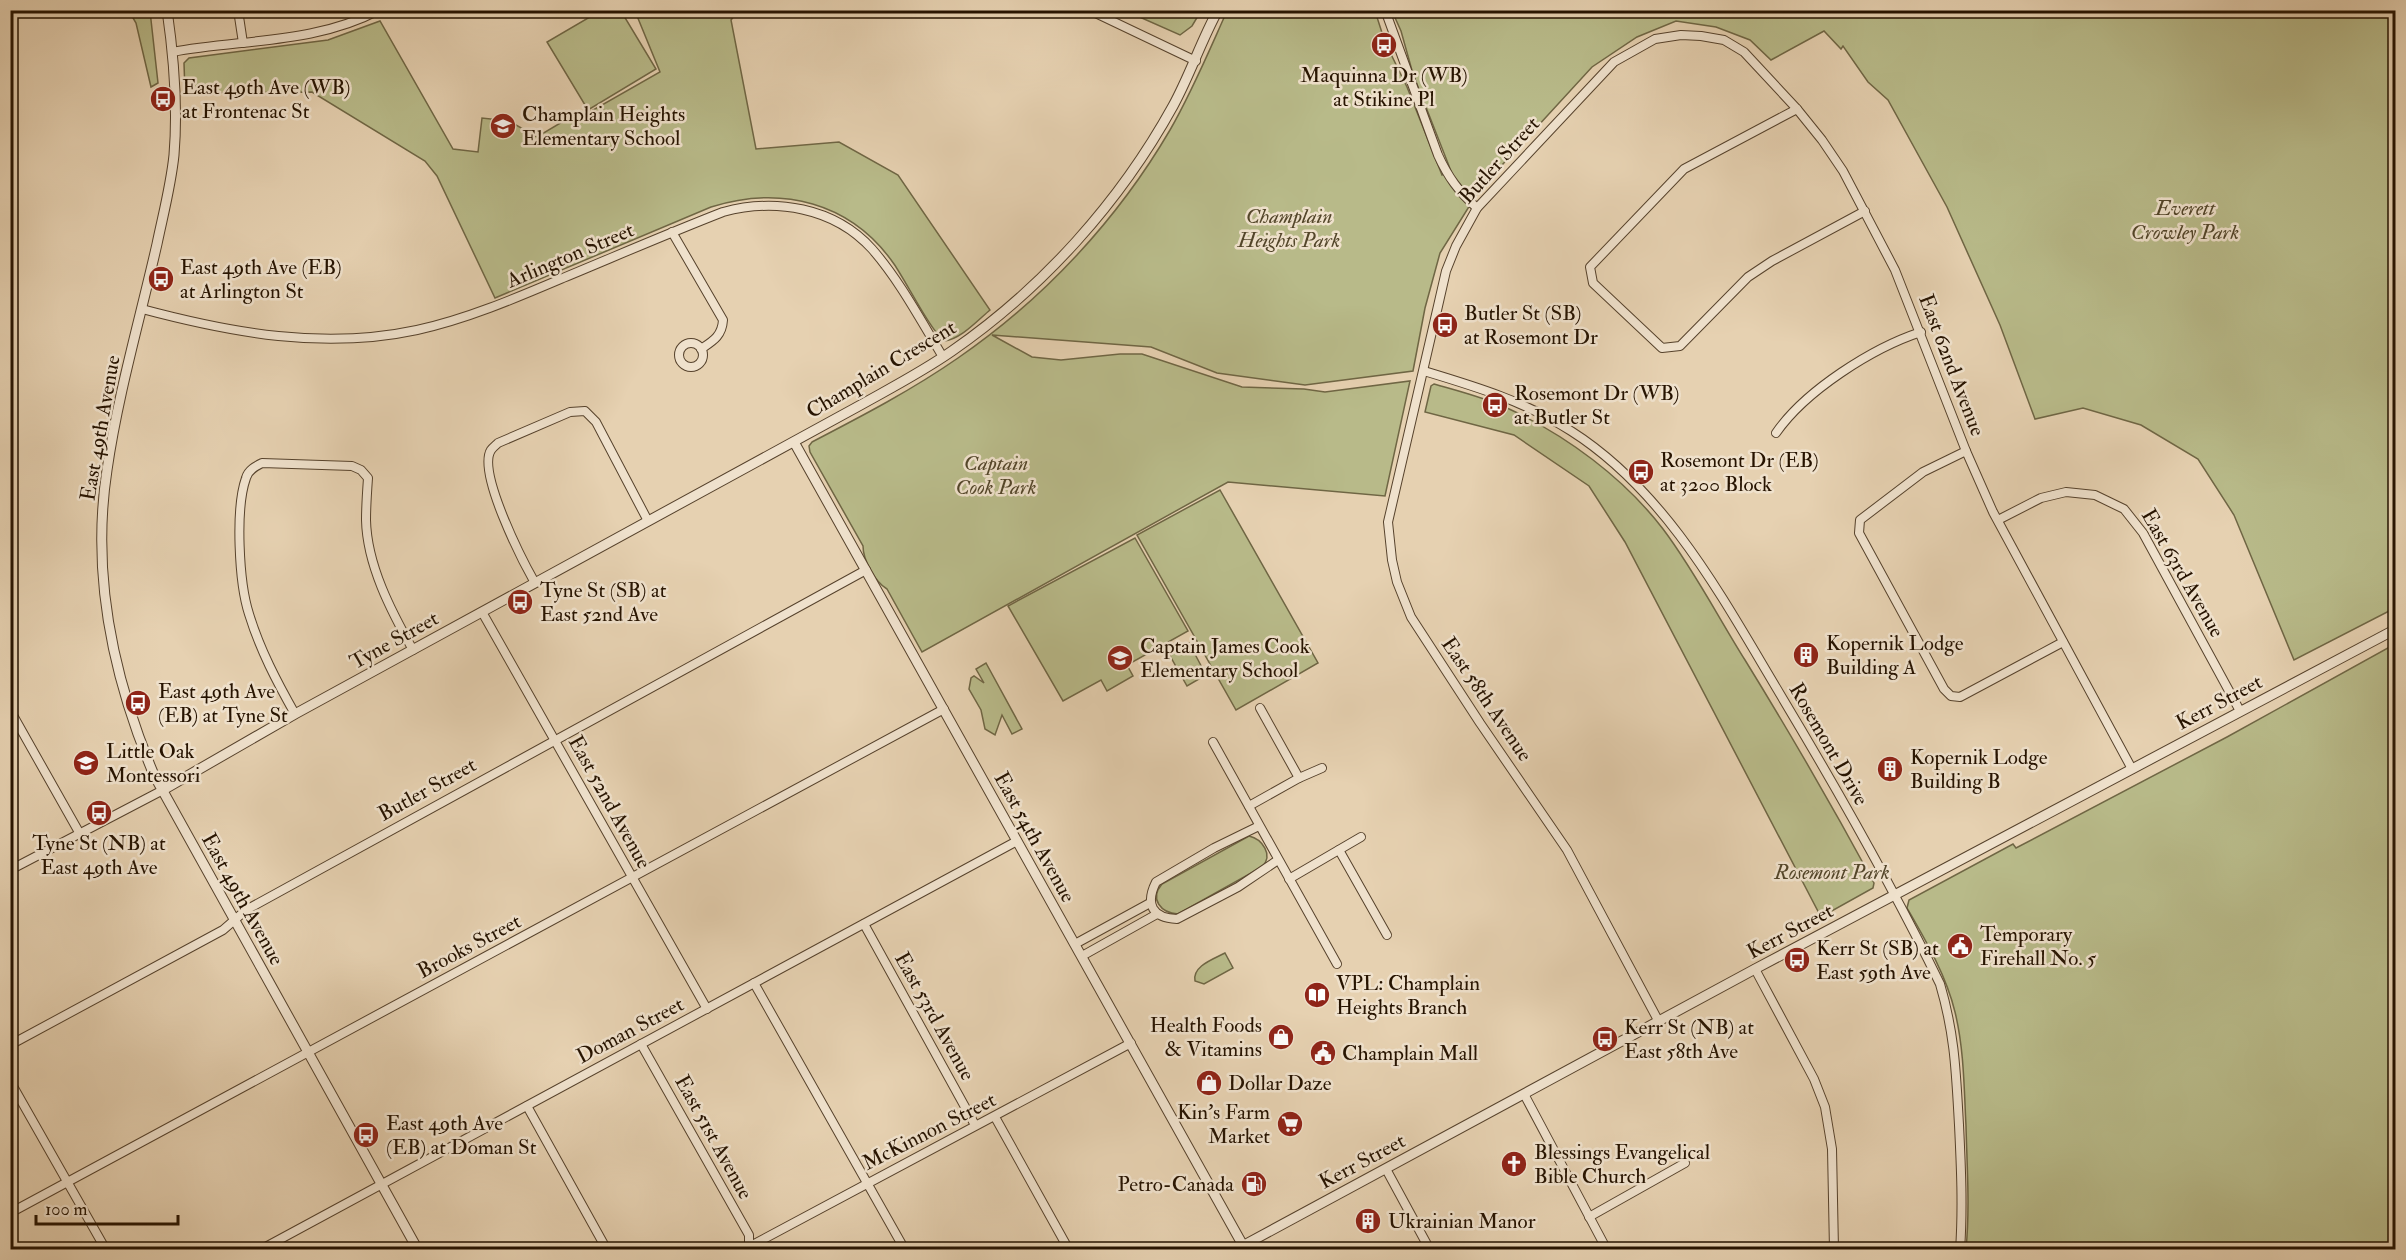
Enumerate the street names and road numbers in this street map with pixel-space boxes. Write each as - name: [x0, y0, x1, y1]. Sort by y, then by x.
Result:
- street label: Butler Street: [1453, 111, 1546, 210]
- street label: Arlington Street: [501, 216, 638, 295]
- street label: East 62nd Avenue: [1912, 290, 1991, 440]
- street label: Champlain Crescent: [801, 314, 961, 425]
- street label: East 49th Avenue: [74, 353, 127, 503]
- street label: East 63rd Avenue: [2135, 504, 2230, 643]
- street label: Tyne Street: [345, 605, 444, 676]
- street label: East 58th Avenue: [1435, 632, 1538, 767]
- street label: Kerr Street: [2171, 668, 2267, 736]
- street label: Rosemont Drive: [1783, 678, 1875, 811]
- street label: East 52nd Avenue: [562, 731, 657, 874]
- street label: Butler Street: [373, 751, 481, 828]
- street label: East 54th Avenue: [988, 767, 1082, 907]
- street label: East 49th Avenue: [195, 828, 290, 970]
- street label: Kerr Street: [1742, 897, 1838, 965]
- street label: Brooks Street: [413, 908, 526, 985]
- street label: East 53rd Avenue: [888, 947, 981, 1085]
- street label: Doman Street: [572, 991, 689, 1070]
- street label: East 51st Avenue: [668, 1070, 759, 1204]
- street label: McKinnon Street: [858, 1086, 1001, 1177]
- street label: Kerr Street: [1314, 1127, 1410, 1195]

